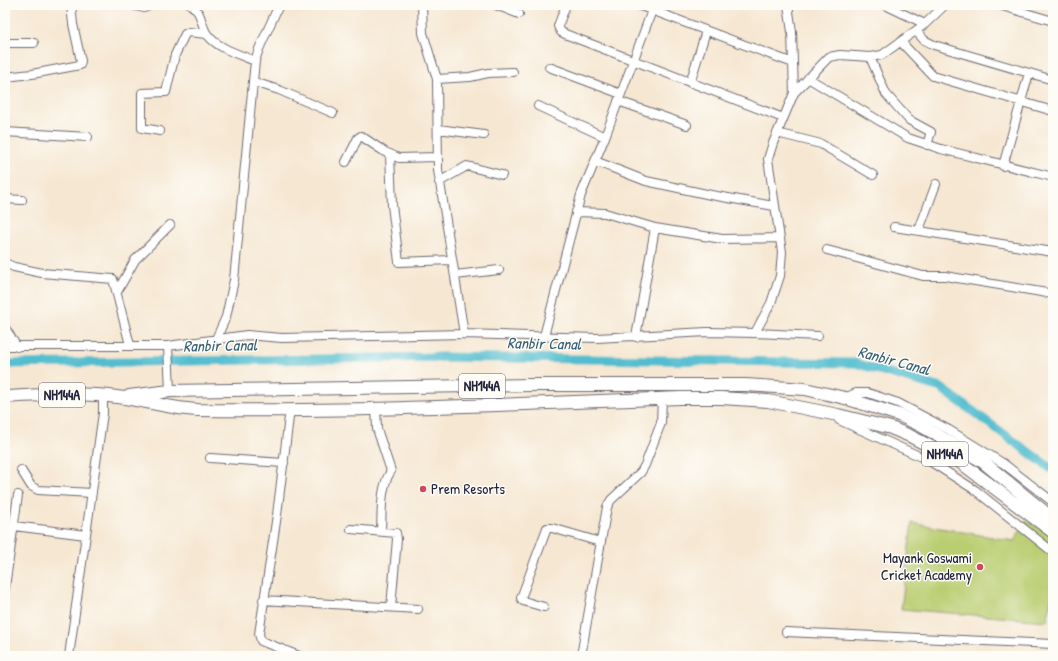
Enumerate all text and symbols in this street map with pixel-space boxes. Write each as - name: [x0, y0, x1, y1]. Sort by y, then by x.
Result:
- water label: Ranbir Canal: [507, 331, 582, 355]
- water label: Ranbir Canal: [183, 333, 258, 357]
- water label: Ranbir Canal: [856, 340, 933, 380]
- road number: NH144A: [459, 374, 505, 398]
- road number: NH144A: [39, 383, 85, 407]
- road number: NH144A: [922, 442, 968, 466]
- place label: Prem Resorts: [431, 478, 505, 499]
- marker: Prem Resorts: [418, 484, 428, 494]
- place label: Mayank Goswami Cricket Academy: [881, 547, 972, 585]
- marker: Mayank Goswami Cricket Academy: [975, 562, 985, 572]

